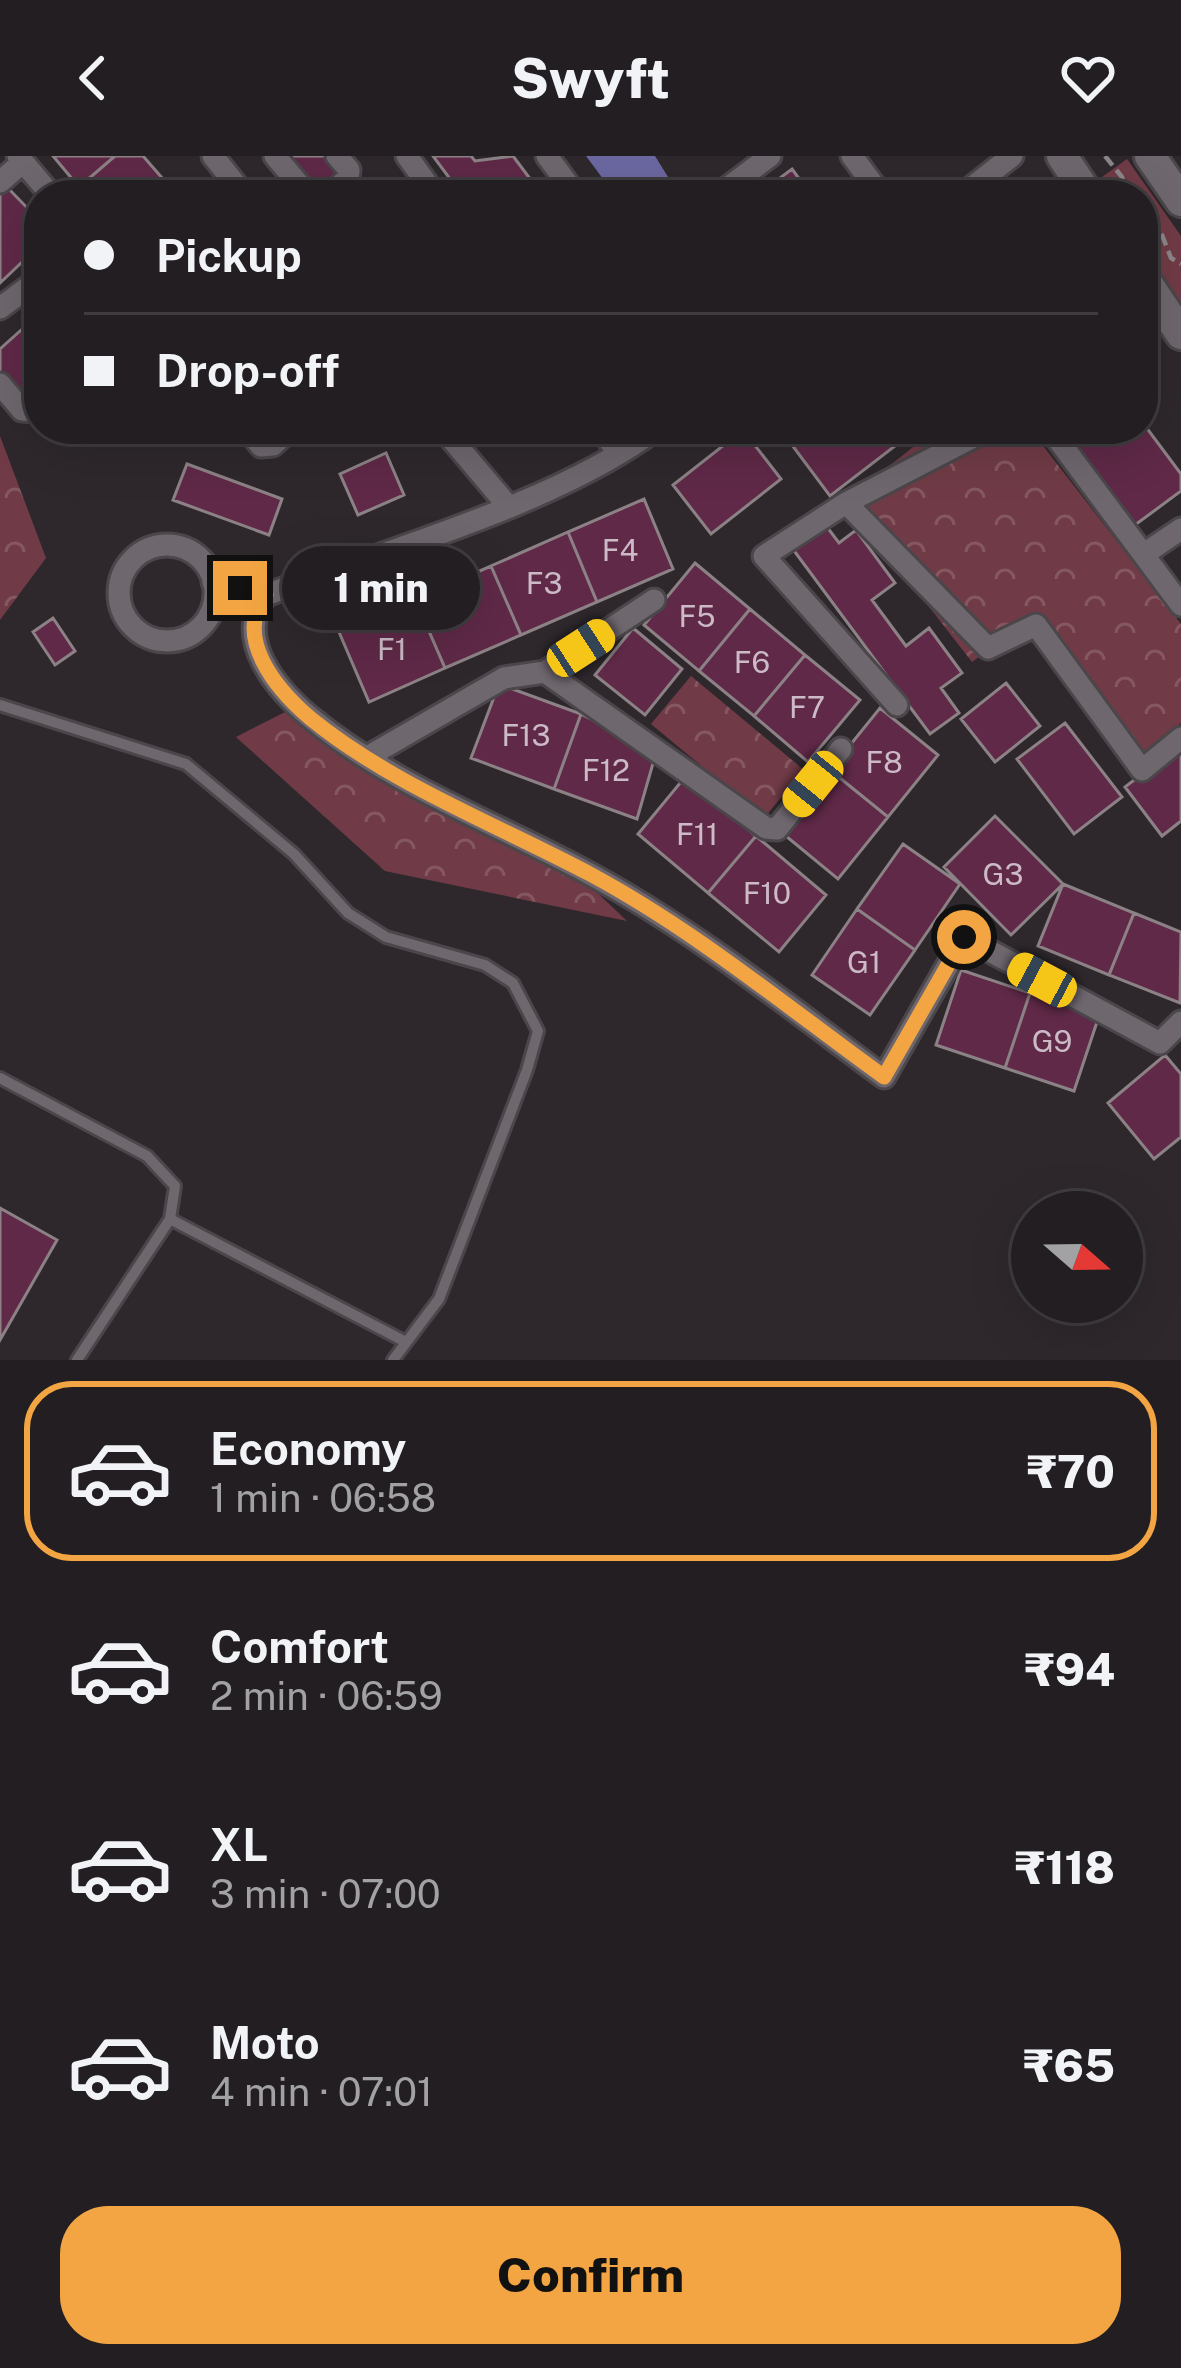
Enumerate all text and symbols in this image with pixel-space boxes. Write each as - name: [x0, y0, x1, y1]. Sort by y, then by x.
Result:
- icon: back: [60, 45, 126, 111]
- icon: heart: [1055, 45, 1121, 111]
- text: Swyft: [511, 47, 670, 110]
- text: Pickup: [156, 229, 302, 282]
- text: Drop-off: [156, 344, 339, 397]
- house number: F4: [602, 532, 638, 568]
- callout: 1 min: [282, 546, 480, 630]
- route end: [213, 561, 267, 615]
- text: 1 min: [333, 565, 429, 611]
- house number: F3: [526, 565, 562, 601]
- house number: F5: [678, 598, 716, 634]
- car: [541, 613, 621, 683]
- house number: F1: [377, 631, 407, 667]
- house number: F6: [734, 644, 770, 680]
- house number: F7: [789, 689, 825, 725]
- house number: F13: [502, 717, 550, 753]
- house number: F8: [865, 744, 903, 780]
- car: [776, 745, 850, 823]
- house number: F12: [582, 752, 630, 788]
- house number: F11: [676, 816, 718, 852]
- house number: G3: [983, 856, 1023, 892]
- house number: F10: [743, 875, 791, 911]
- route start: [937, 910, 991, 964]
- house number: G1: [847, 944, 881, 980]
- car: [1002, 947, 1082, 1013]
- house number: G9: [1032, 1023, 1072, 1059]
- north arrow: [1011, 1191, 1143, 1323]
- map controls: [1011, 1191, 1143, 1323]
- icon: car: [66, 1417, 174, 1525]
- text: Economy: [210, 1422, 406, 1475]
- text: ₹70: [1027, 1445, 1115, 1498]
- text: 1 min · 06:58: [210, 1475, 436, 1521]
- icon: car: [66, 1615, 174, 1723]
- text: Comfort: [210, 1620, 389, 1673]
- text: ₹94: [1025, 1643, 1115, 1696]
- text: 2 min · 06:59: [210, 1673, 443, 1719]
- icon: car: [66, 1813, 174, 1921]
- text: XL: [210, 1818, 268, 1871]
- text: ₹118: [1015, 1841, 1115, 1894]
- text: 3 min · 07:00: [210, 1871, 441, 1917]
- icon: car: [66, 2011, 174, 2119]
- text: Moto: [210, 2016, 320, 2069]
- text: ₹65: [1023, 2039, 1115, 2092]
- text: 4 min · 07:01: [210, 2069, 433, 2115]
- button: Confirm: [60, 2206, 1121, 2344]

